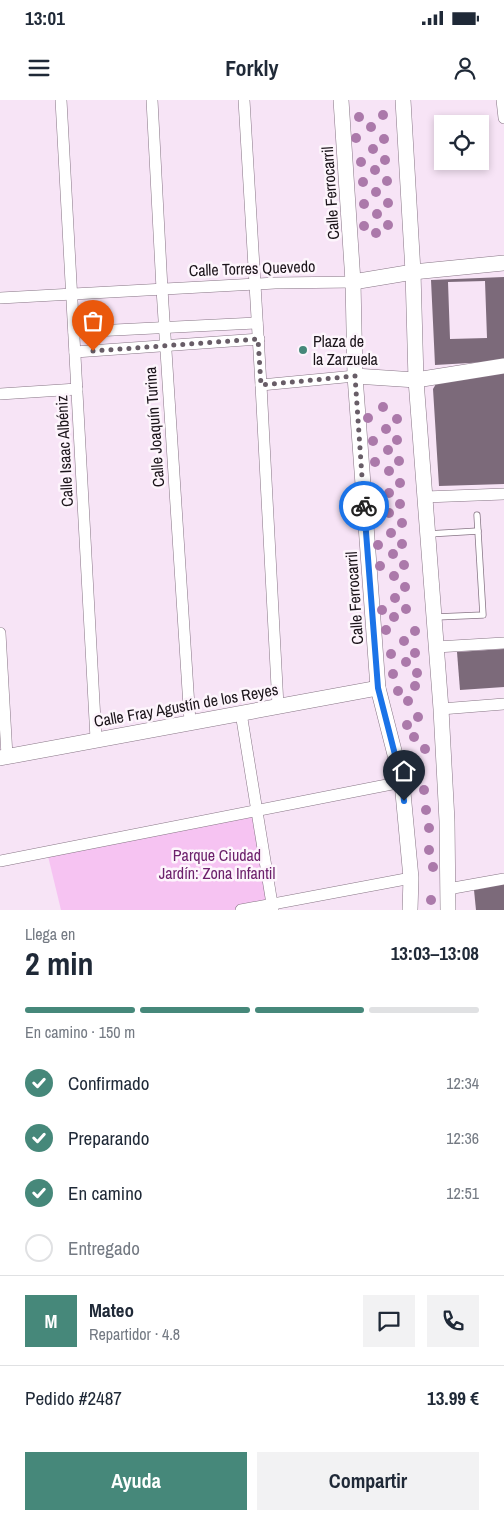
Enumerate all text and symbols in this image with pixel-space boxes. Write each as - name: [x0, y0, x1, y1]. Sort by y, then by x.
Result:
- text: 13:01: [25, 5, 65, 31]
- text: Forkly: [225, 53, 279, 83]
- icon: menu: [25, 54, 53, 82]
- icon: person: [451, 54, 479, 82]
- map controls: [434, 115, 489, 170]
- button: locate: [434, 115, 489, 170]
- street label: Calle Ferrocarril: [316, 146, 344, 240]
- street label: Calle Torres Quevedo: [188, 255, 316, 281]
- pin: [72, 300, 114, 351]
- icon: bag: [79, 307, 107, 335]
- place label: Plaza de la Zarzuela: [313, 330, 379, 370]
- marker: Plaza de la Zarzuela: [297, 344, 309, 356]
- street label: Calle Joaquín Turina: [139, 365, 169, 488]
- street label: Calle Isaac Albéniz: [50, 394, 78, 507]
- courier: [339, 481, 389, 531]
- icon: bike: [350, 492, 378, 520]
- street label: Calle Ferrocarril: [340, 551, 368, 645]
- street label: Calle Fray Agustín de los Reyes: [92, 678, 280, 732]
- pin: [383, 750, 425, 801]
- icon: home: [390, 757, 418, 785]
- park label: Parque Ciudad Jardín: Zona Infantil: [159, 844, 275, 884]
- text: Llega en: [25, 923, 75, 945]
- text: 13:03–13:08: [391, 940, 479, 966]
- text: 2 min: [25, 942, 94, 985]
- text: En camino · 150 m: [25, 1021, 135, 1043]
- icon: check: [25, 1069, 53, 1097]
- text: Confirmado: [68, 1070, 149, 1096]
- text: 12:34: [446, 1072, 479, 1094]
- icon: check: [25, 1124, 53, 1152]
- text: Preparando: [68, 1125, 149, 1151]
- text: 12:36: [446, 1127, 479, 1149]
- icon: check: [25, 1179, 53, 1207]
- text: En camino: [68, 1180, 142, 1206]
- text: 12:51: [446, 1182, 479, 1204]
- text: Entregado: [68, 1235, 140, 1261]
- button: chat: [363, 1295, 415, 1347]
- button: phone: [427, 1295, 479, 1347]
- text: Mateo: [89, 1297, 134, 1323]
- text: M: [45, 1308, 57, 1334]
- text: Repartidor · 4.8: [89, 1323, 180, 1345]
- text: Pedido #2487: [25, 1385, 122, 1411]
- text: 13.99 €: [427, 1385, 479, 1411]
- button: Ayuda: [25, 1452, 247, 1510]
- button: Compartir: [257, 1452, 479, 1510]

